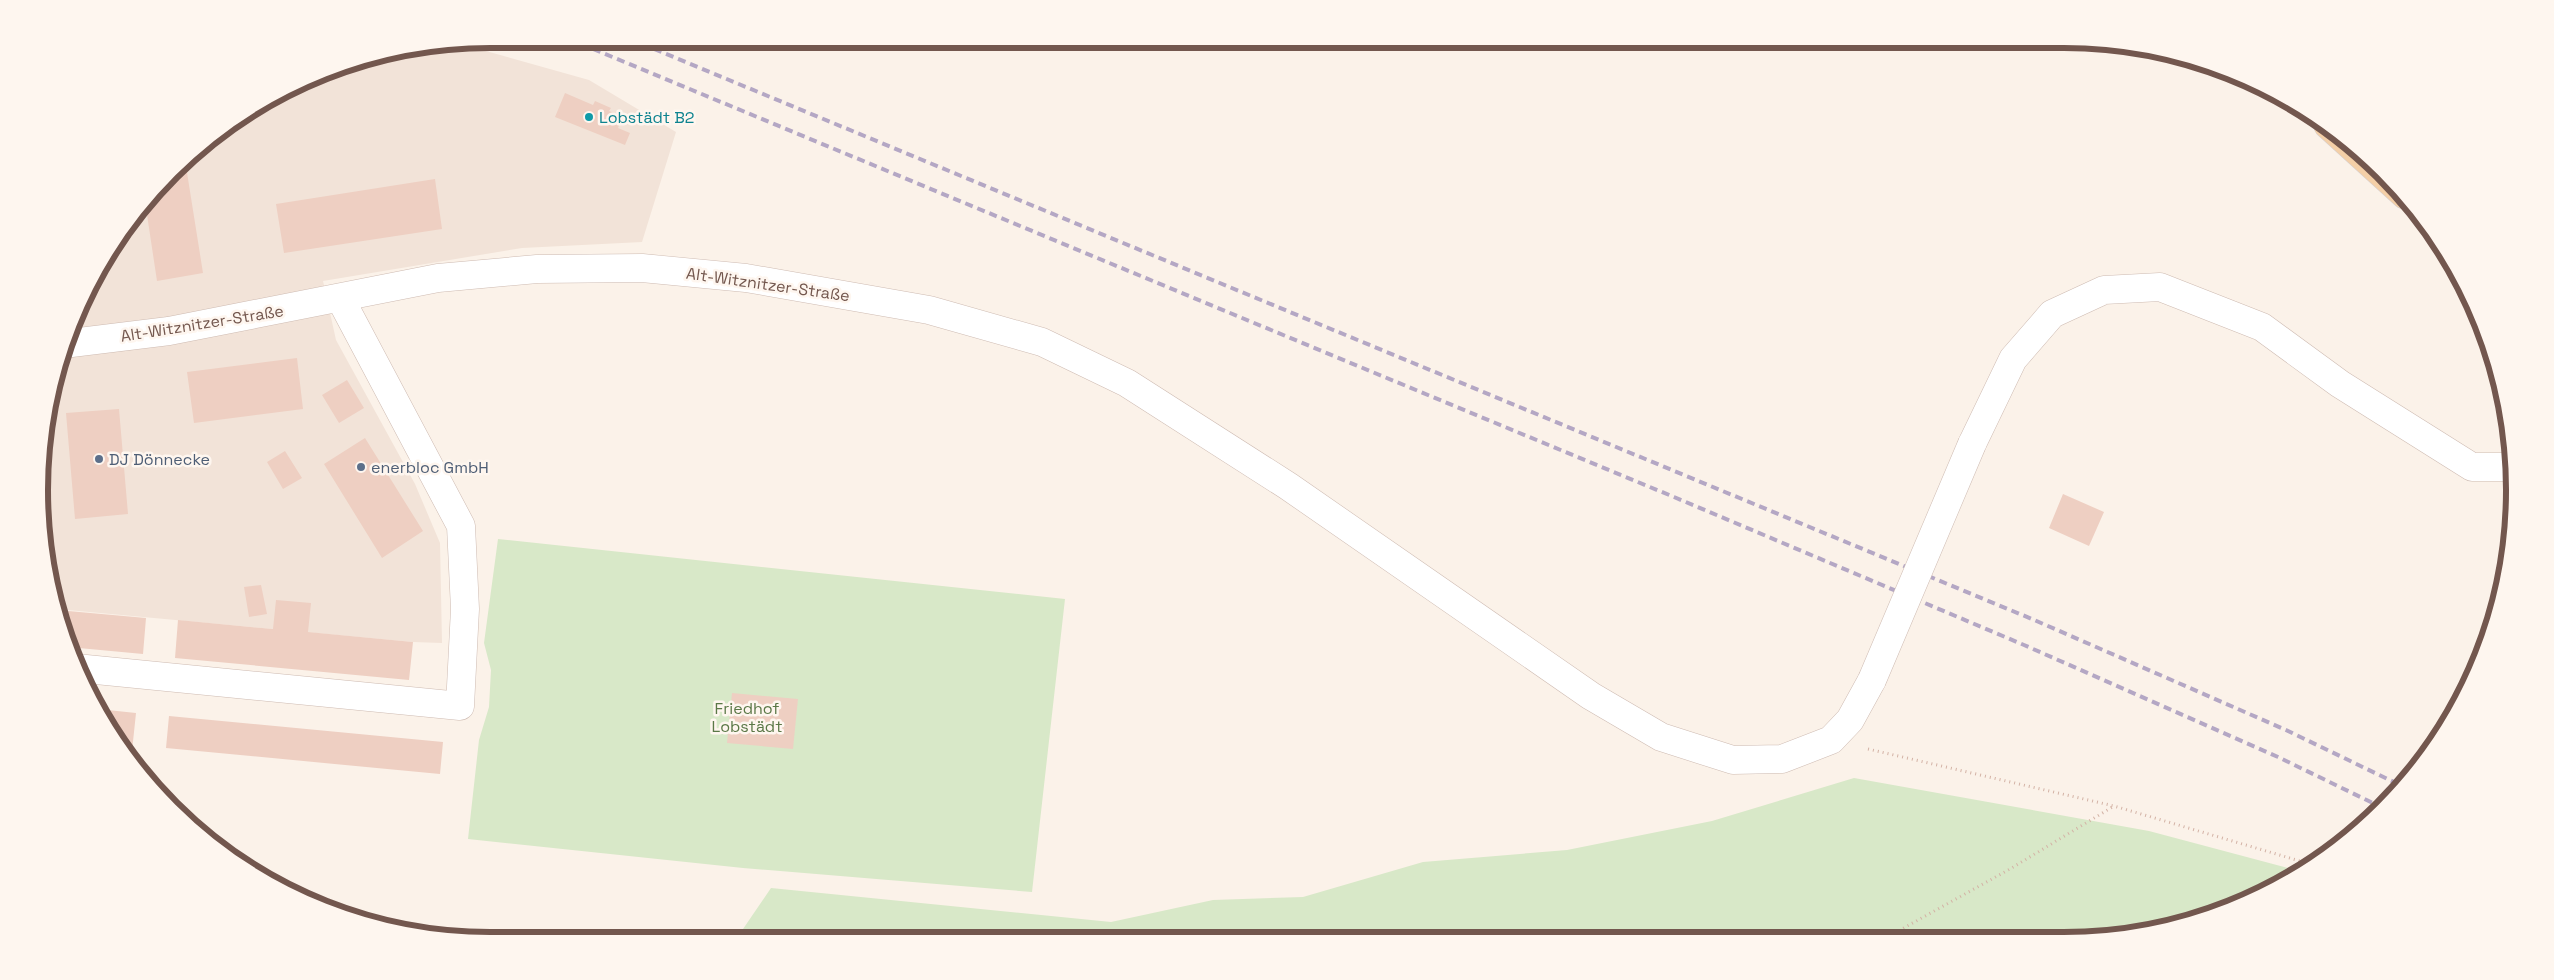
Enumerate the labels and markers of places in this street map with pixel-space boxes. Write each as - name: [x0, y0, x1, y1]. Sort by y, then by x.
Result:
- place label: Lobstädt B2: [599, 107, 694, 128]
- marker: Lobstädt B2: [583, 111, 595, 123]
- place label: DJ Dönnecke: [109, 449, 210, 470]
- marker: DJ Dönnecke: [93, 453, 105, 465]
- place label: enerbloc GmbH: [371, 457, 489, 478]
- marker: enerbloc GmbH: [355, 461, 367, 473]

